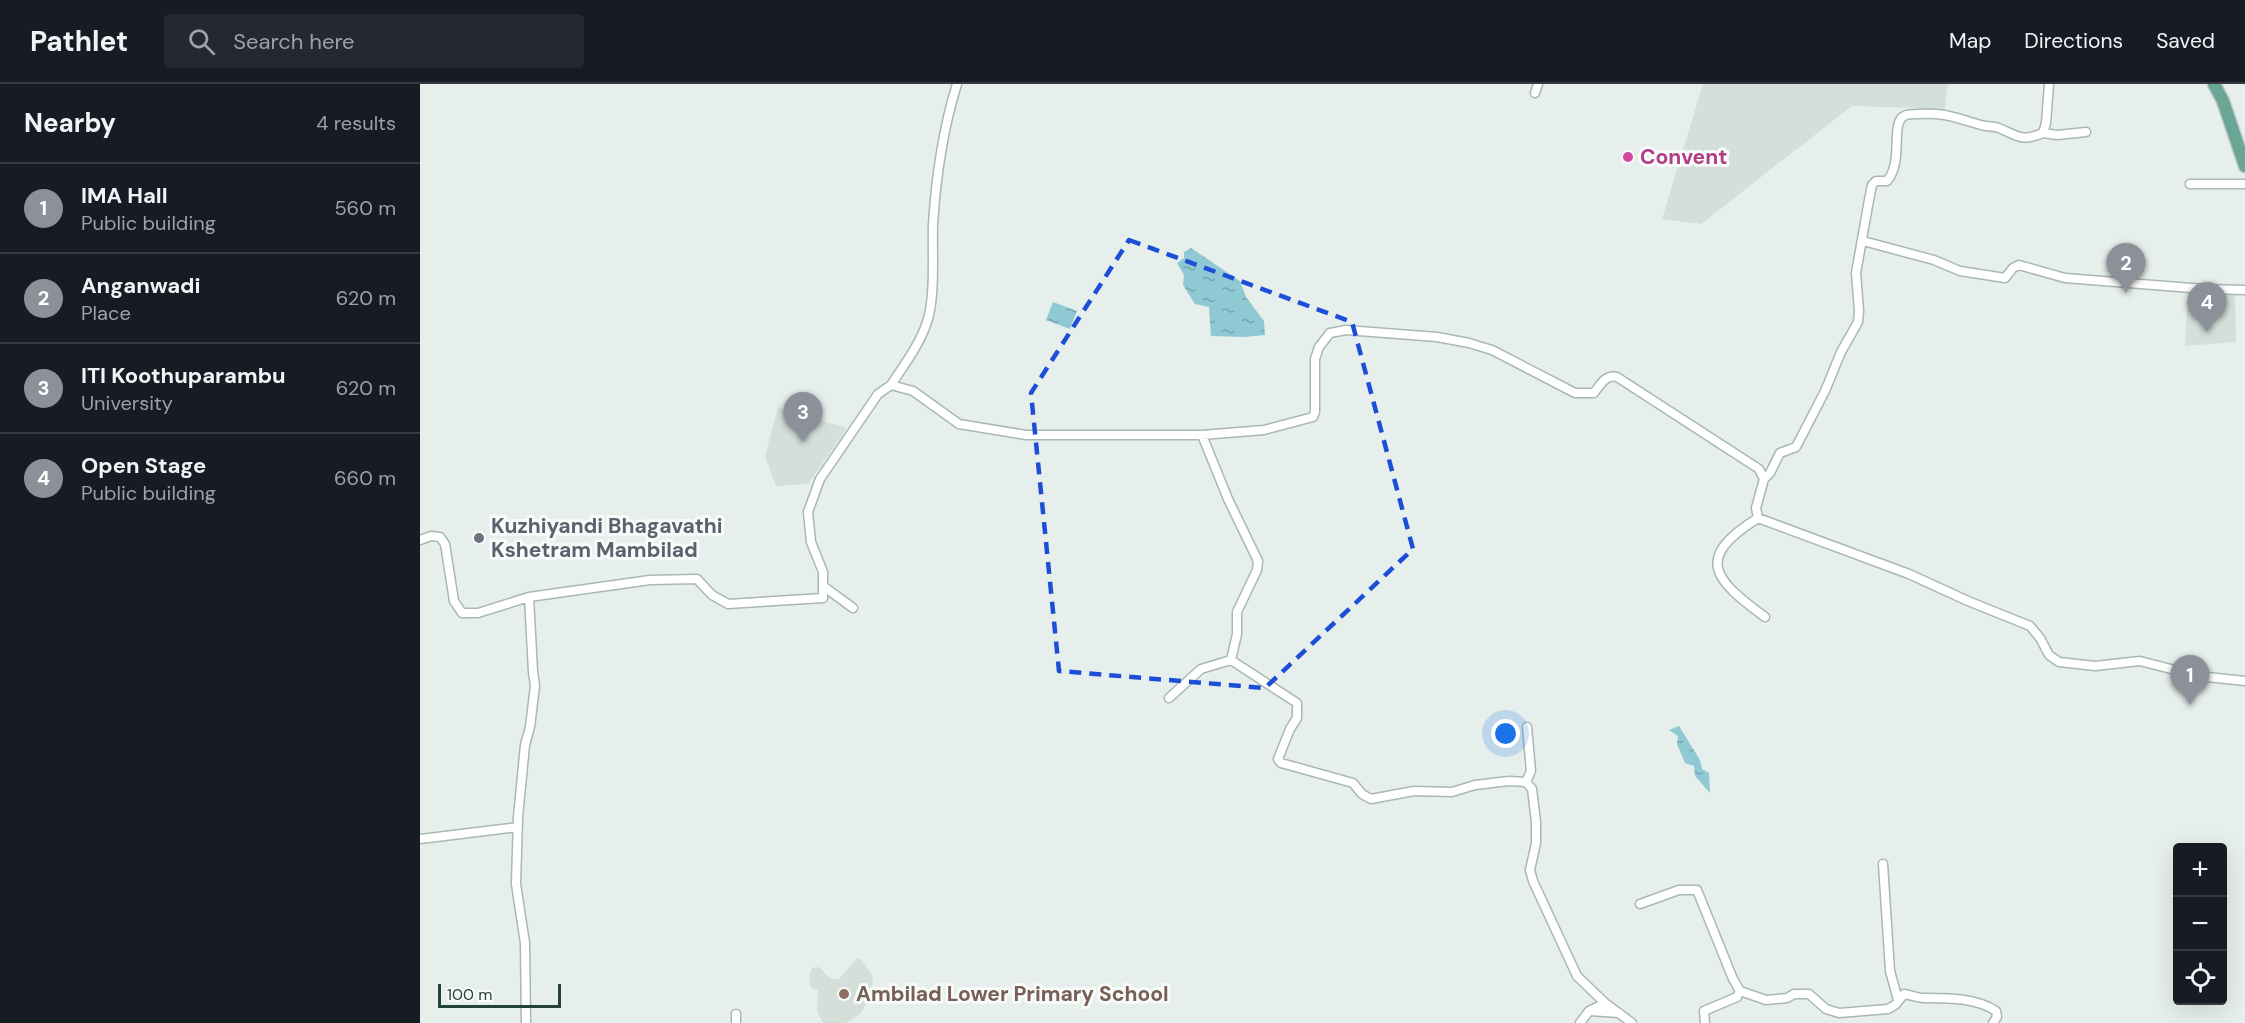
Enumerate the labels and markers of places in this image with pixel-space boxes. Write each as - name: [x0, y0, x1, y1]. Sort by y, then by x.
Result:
- place label: Convent: [1640, 143, 1727, 171]
- marker: Convent: [1621, 150, 1635, 164]
- pin: 2: [2106, 244, 2146, 293]
- pin: 4: [2188, 282, 2226, 332]
- pin: 3: [784, 392, 823, 442]
- place label: Kuzhiyandi Bhagavathi Kshetram Mambilad: [491, 512, 722, 564]
- marker: Kuzhiyandi Bhagavathi Kshetram Mambilad: [472, 531, 486, 545]
- pin: 1: [2170, 656, 2210, 705]
- place label: Ambilad Lower Primary School: [856, 980, 1169, 1008]
- marker: Ambilad Lower Primary School: [837, 987, 851, 1001]

